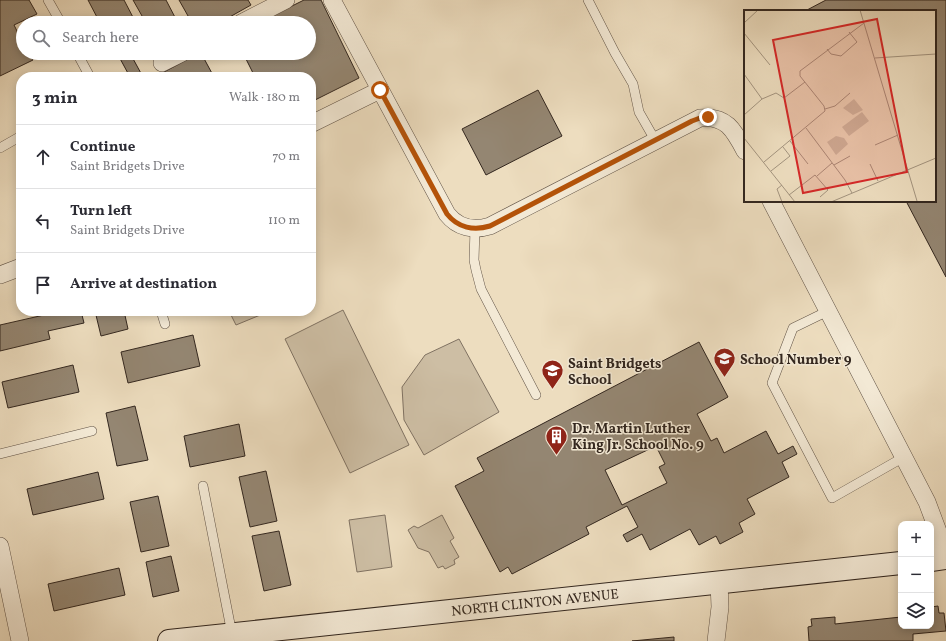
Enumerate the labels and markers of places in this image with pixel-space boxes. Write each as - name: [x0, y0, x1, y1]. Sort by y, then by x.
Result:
- school or university icon: School Number 9: [711, 346, 737, 379]
- place label: School Number 9: [740, 351, 852, 370]
- place label: Saint Bridgets School: [568, 355, 661, 390]
- school or university icon: Saint Bridgets School: [540, 358, 566, 391]
- place label: Dr. Martin Luther King Jr. School No. 9: [572, 420, 704, 455]
- building icon: Dr. Martin Luther King Jr. School No. 9: [544, 423, 570, 456]

